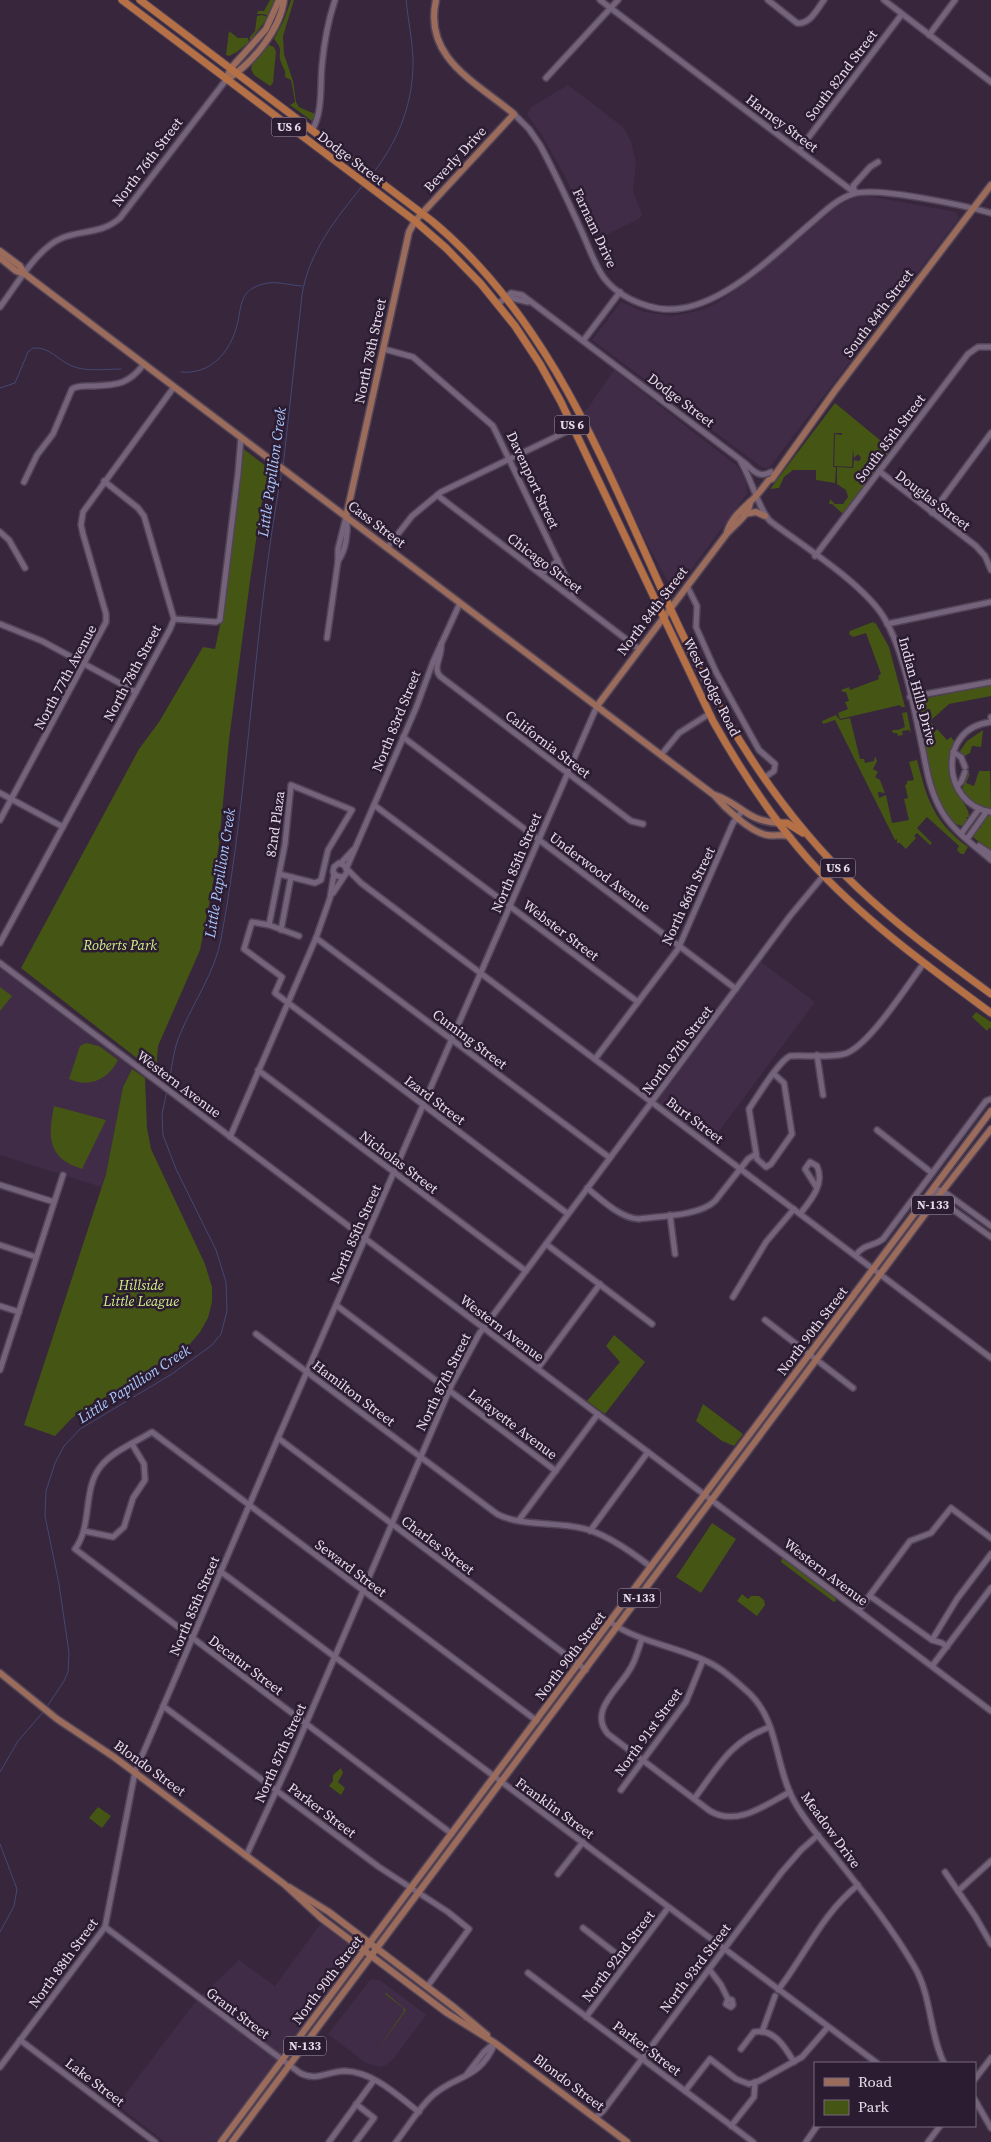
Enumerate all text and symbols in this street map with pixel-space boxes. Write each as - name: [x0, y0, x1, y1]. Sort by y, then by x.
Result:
- street label: South 82nd Street: [800, 25, 882, 125]
- street label: Harney Street: [742, 89, 823, 157]
- street label: North 76th Street: [107, 113, 187, 211]
- road number: US 6: [272, 118, 306, 136]
- street label: Beverly Drive: [419, 122, 491, 196]
- street label: Dodge Street: [313, 126, 389, 190]
- street label: Farnam Drive: [568, 185, 622, 271]
- street label: South 84th Street: [838, 264, 918, 361]
- street label: North 78th Street: [349, 296, 391, 405]
- street label: Dodge Street: [643, 368, 719, 432]
- street label: South 85th Street: [850, 389, 930, 486]
- water label: Little Papillion Creek: [252, 405, 291, 539]
- road number: US 6: [554, 416, 590, 434]
- street label: Davenport Street: [502, 428, 564, 532]
- street label: Douglas Street: [891, 465, 975, 535]
- street label: Cass Street: [344, 496, 410, 553]
- street label: Chicago Street: [503, 528, 587, 598]
- street label: North 84th Street: [612, 562, 692, 660]
- street label: North 77th Avenue: [29, 621, 101, 733]
- street label: North 78th Street: [98, 621, 166, 725]
- street label: West Dodge Road: [679, 634, 745, 740]
- street label: Indian Hills Drive: [894, 635, 942, 747]
- street label: North 83rd Street: [367, 667, 426, 775]
- street label: California Street: [501, 705, 595, 783]
- street label: 82nd Plaza: [260, 789, 290, 858]
- water label: Little Papillion Creek: [199, 806, 240, 940]
- street label: North 85th Street: [486, 810, 546, 916]
- street label: Underwood Avenue: [545, 827, 655, 917]
- street label: North 86th Street: [656, 843, 720, 949]
- road number: US 6: [820, 858, 856, 878]
- street label: Webster Street: [519, 895, 604, 966]
- park label: Roberts Park: [82, 935, 157, 955]
- street label: North 87th Street: [637, 1001, 717, 1099]
- street label: Cuming Street: [429, 1004, 512, 1074]
- street label: Western Avenue: [133, 1046, 225, 1122]
- street label: Izard Street: [400, 1070, 470, 1130]
- street label: Burt Street: [662, 1092, 728, 1148]
- street label: Nicholas Street: [356, 1126, 443, 1198]
- street label: North 85th Street: [324, 1181, 386, 1287]
- road number: N-133: [912, 1196, 954, 1214]
- park label: Hillside Little League: [102, 1275, 179, 1311]
- street label: North 90th Street: [772, 1282, 852, 1380]
- street label: Western Avenue: [456, 1290, 548, 1366]
- street label: North 87th Street: [411, 1329, 476, 1434]
- water label: Little Papillion Creek: [72, 1339, 195, 1429]
- street label: Hamilton Street: [308, 1355, 400, 1431]
- street label: Lafayette Avenue: [464, 1384, 562, 1464]
- street label: Charles Street: [397, 1511, 479, 1579]
- street label: Seward Street: [311, 1534, 391, 1602]
- street label: Western Avenue: [780, 1534, 872, 1610]
- street label: North 85th Street: [164, 1553, 224, 1659]
- road number: N-133: [618, 1589, 660, 1608]
- street label: North 90th Street: [530, 1607, 610, 1705]
- street label: Decatur Street: [204, 1630, 288, 1700]
- street label: North 91st Street: [609, 1684, 687, 1780]
- street label: North 87th Street: [249, 1700, 311, 1806]
- street label: Blondo Street: [110, 1735, 190, 1801]
- street label: Franklin Street: [511, 1773, 599, 1844]
- street label: Parker Street: [284, 1778, 361, 1843]
- street label: Meadow Drive: [797, 1788, 865, 1872]
- street label: North 92nd Street: [577, 1906, 659, 2006]
- street label: North 88th Street: [24, 1914, 103, 2012]
- street label: North 93rd Street: [655, 1919, 736, 2017]
- street label: North 90th Street: [287, 1931, 367, 2029]
- street label: Grant Street: [202, 1983, 274, 2044]
- street label: Parker Street: [609, 2016, 686, 2081]
- road number: N-133: [284, 2036, 326, 2056]
- street label: Blondo Street: [529, 2049, 609, 2116]
- street label: Lake Street: [61, 2053, 129, 2111]
- legend: [814, 2062, 976, 2127]
- text: Road: [858, 2071, 892, 2092]
- text: Park: [858, 2096, 890, 2117]

